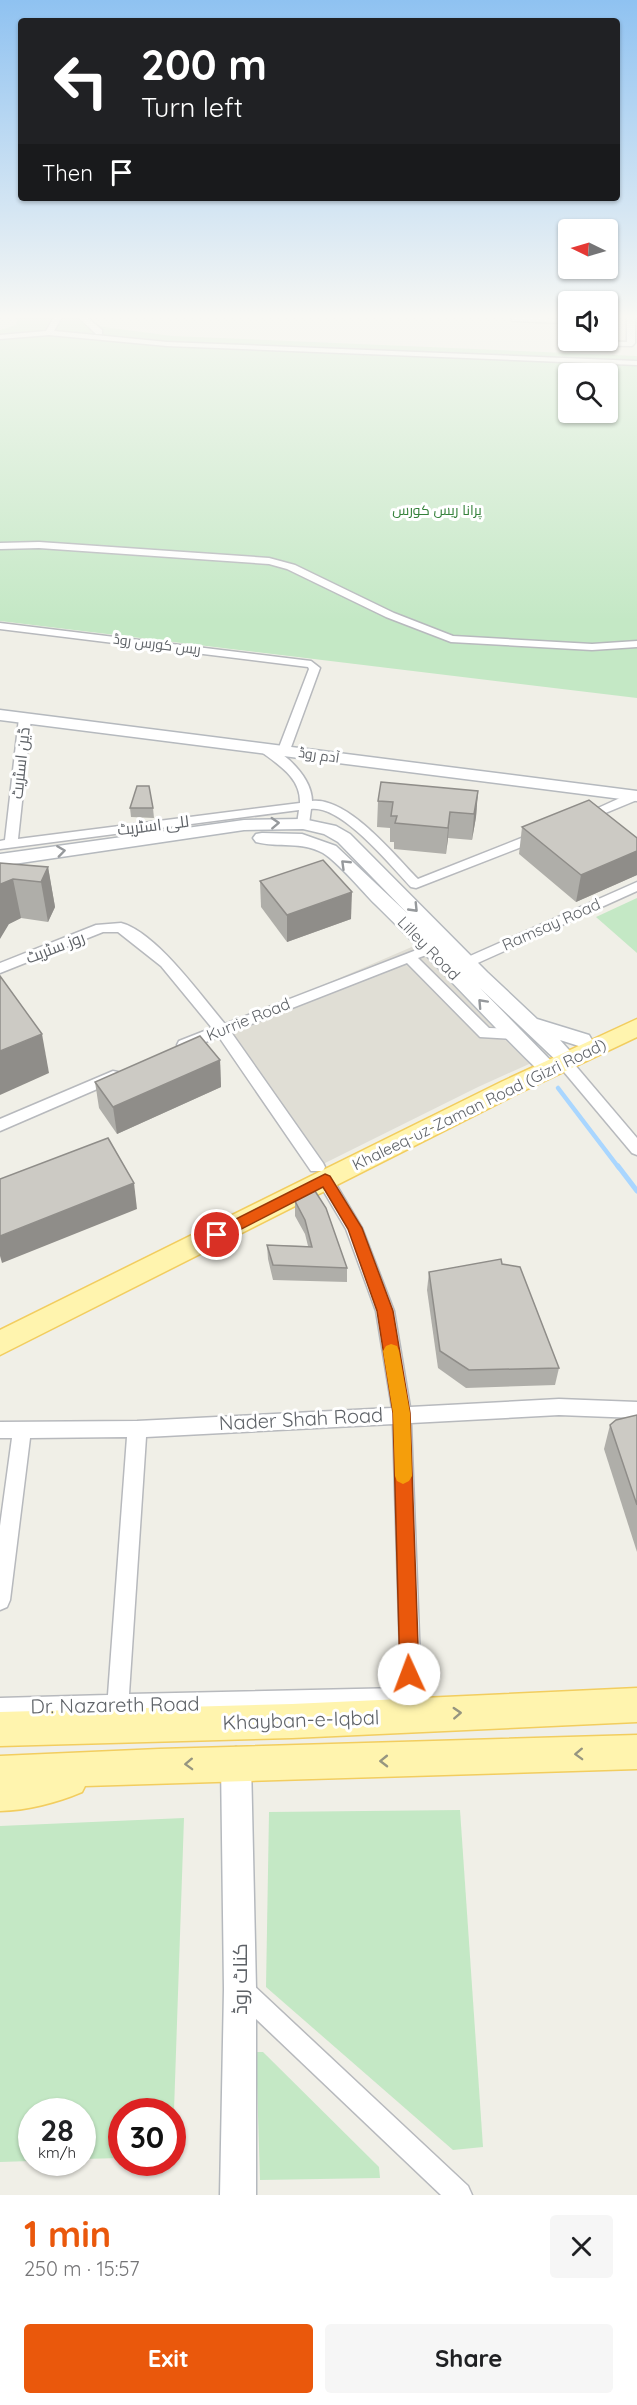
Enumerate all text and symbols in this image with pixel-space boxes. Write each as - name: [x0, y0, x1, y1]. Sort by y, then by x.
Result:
- text: 200 m: [141, 38, 267, 91]
- icon: left: [42, 42, 120, 120]
- text: Turn left: [141, 90, 243, 124]
- icon: arrive: [105, 156, 138, 189]
- text: Then: [42, 159, 93, 187]
- north arrow: [558, 219, 618, 279]
- map controls: [558, 219, 618, 423]
- button: sound: [558, 291, 618, 351]
- button: search: [558, 363, 618, 423]
- park label: پرانا ریس کورس: [392, 501, 482, 520]
- street label: ریس کورس روڈ: [112, 630, 202, 658]
- street label: ڈین اسٹریٹ: [6, 726, 35, 800]
- street label: آدم روڈ: [297, 743, 341, 768]
- street label: للی اسٹریٹ: [116, 811, 190, 840]
- one-way arrow: [270, 817, 279, 830]
- one-way arrow: [56, 845, 65, 857]
- one-way arrow: [341, 860, 352, 871]
- street label: Ramsay Road: [499, 893, 603, 955]
- one-way arrow: [407, 901, 418, 911]
- street label: Lilley Road: [394, 912, 464, 984]
- street label: روز سٹریٹ: [23, 927, 87, 967]
- street label: Kurrie Road: [203, 993, 293, 1045]
- one-way arrow: [478, 999, 489, 1010]
- street label: Khaleeq-uz-Zaman Road (Gizri Road): [349, 1034, 609, 1174]
- pin: [191, 1209, 242, 1260]
- icon: arrive: [200, 1218, 233, 1251]
- street label: Nader Shah Road: [218, 1402, 384, 1435]
- position arrow: [377, 1642, 441, 1706]
- street label: Dr. Nazareth Road: [30, 1691, 200, 1718]
- street label: Khayban-e-Iqbal: [222, 1704, 380, 1735]
- one-way arrow: [453, 1707, 462, 1720]
- one-way arrow: [574, 1748, 583, 1761]
- one-way arrow: [379, 1754, 388, 1767]
- one-way arrow: [184, 1758, 193, 1770]
- street label: کناٹ روڈ: [227, 1943, 252, 2015]
- speed limit sign: 30: [108, 2098, 186, 2176]
- text: 28: [40, 2111, 74, 2149]
- text: km/h: [38, 2143, 76, 2162]
- text: 1 min: [24, 2211, 111, 2256]
- button: close: [550, 2215, 613, 2278]
- text: 250 m · 15:57: [24, 2256, 140, 2281]
- button: Exit: [24, 2324, 313, 2393]
- button: Share: [325, 2324, 613, 2393]

